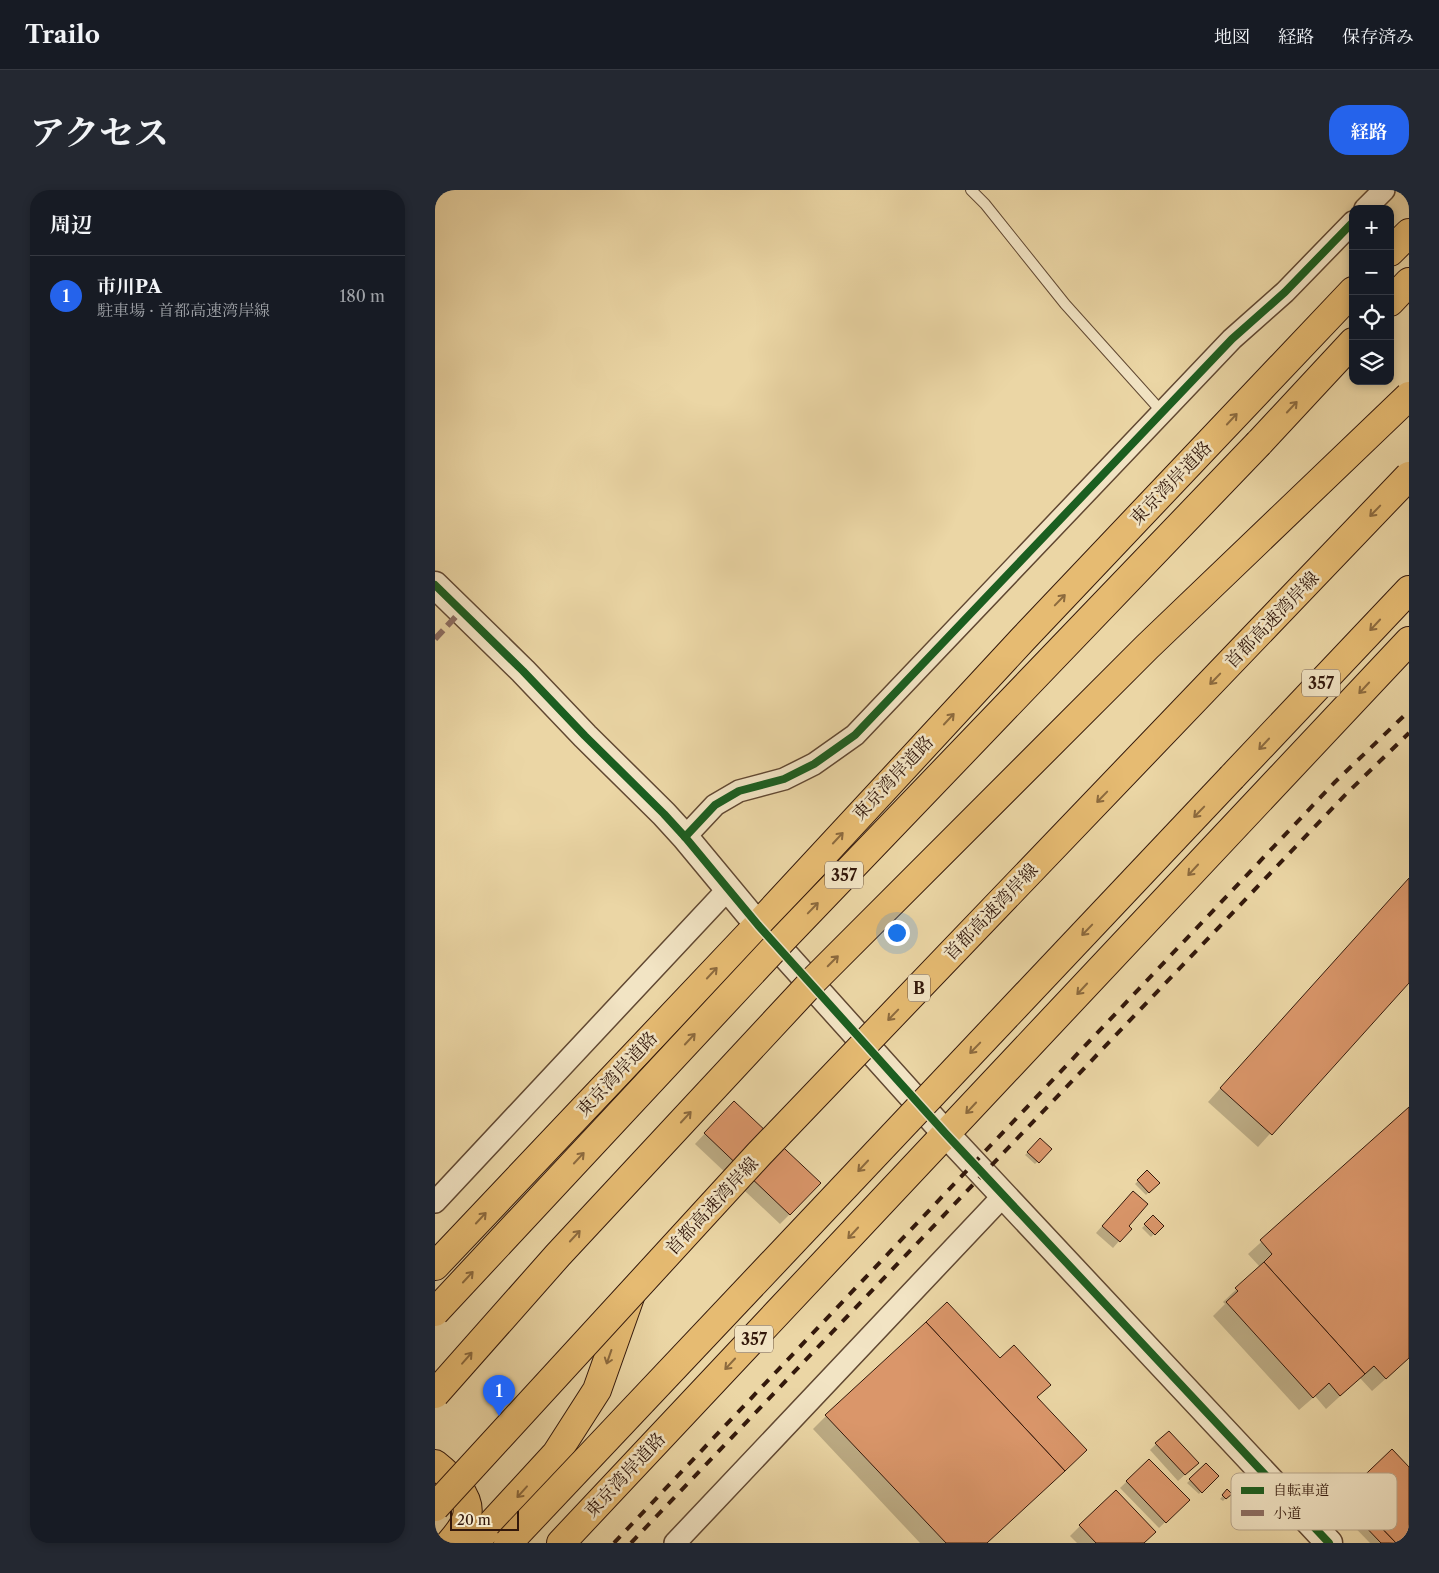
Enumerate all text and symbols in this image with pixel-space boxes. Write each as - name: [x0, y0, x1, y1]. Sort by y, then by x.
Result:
- text: Trailo: [25, 20, 100, 49]
- text: 地図: [1214, 26, 1250, 48]
- text: 経路: [1278, 26, 1314, 48]
- text: 保存済み: [1342, 26, 1414, 48]
- button: 経路: [1329, 105, 1409, 155]
- text: アクセス: [30, 111, 169, 154]
- map controls: [1349, 205, 1394, 385]
- button: +: [1349, 205, 1394, 250]
- text: 周辺: [50, 212, 92, 237]
- button: −: [1349, 250, 1394, 295]
- text: 市川PA: [97, 275, 162, 298]
- text: 1: [62, 286, 70, 306]
- text: 180 m: [339, 286, 385, 306]
- button: locate: [1349, 295, 1394, 340]
- text: 駐車場 · 首都高速湾岸線: [97, 300, 270, 320]
- button: layers: [1349, 340, 1394, 385]
- one-way arrow: [1286, 401, 1298, 414]
- one-way arrow: [1226, 412, 1238, 425]
- street label: 東京湾岸道路: [1126, 437, 1216, 529]
- one-way arrow: [1369, 505, 1381, 517]
- street label: 首都高速湾岸線: [1220, 567, 1324, 673]
- one-way arrow: [1054, 594, 1066, 606]
- one-way arrow: [1370, 619, 1382, 631]
- road number: 357: [1302, 669, 1340, 696]
- one-way arrow: [1209, 673, 1221, 686]
- one-way arrow: [1358, 682, 1370, 695]
- one-way arrow: [943, 712, 955, 725]
- street label: 東京湾岸道路: [848, 731, 938, 825]
- one-way arrow: [1258, 737, 1270, 750]
- one-way arrow: [1097, 790, 1109, 802]
- one-way arrow: [1193, 806, 1205, 818]
- one-way arrow: [832, 831, 844, 844]
- street label: 首都高速湾岸線: [939, 859, 1043, 965]
- road number: 357: [825, 862, 863, 888]
- one-way arrow: [1187, 864, 1199, 877]
- one-way arrow: [807, 901, 819, 914]
- your location: [884, 920, 910, 946]
- one-way arrow: [1081, 923, 1093, 936]
- one-way arrow: [827, 955, 840, 967]
- one-way arrow: [706, 966, 718, 979]
- road number: B: [908, 974, 930, 1001]
- one-way arrow: [1076, 983, 1088, 996]
- one-way arrow: [887, 1008, 899, 1021]
- street label: 東京湾岸道路: [572, 1027, 662, 1121]
- one-way arrow: [684, 1033, 696, 1045]
- one-way arrow: [969, 1041, 981, 1054]
- one-way arrow: [965, 1101, 977, 1114]
- one-way arrow: [680, 1111, 692, 1124]
- one-way arrow: [573, 1151, 585, 1164]
- street label: 首都高速湾岸線: [661, 1152, 763, 1260]
- one-way arrow: [857, 1159, 869, 1172]
- one-way arrow: [475, 1212, 487, 1224]
- one-way arrow: [847, 1227, 859, 1240]
- one-way arrow: [569, 1230, 581, 1243]
- one-way arrow: [462, 1270, 474, 1283]
- road number: 357: [735, 1326, 773, 1352]
- one-way arrow: [604, 1348, 613, 1364]
- one-way arrow: [461, 1351, 473, 1364]
- one-way arrow: [724, 1358, 736, 1371]
- pin: 1: [483, 1375, 515, 1416]
- street label: 東京湾岸道路: [580, 1428, 670, 1522]
- legend: [1231, 1473, 1397, 1530]
- text: 自転車道: [1273, 1481, 1329, 1499]
- one-way arrow: [516, 1485, 528, 1498]
- text: 小道: [1273, 1504, 1301, 1522]
- scale bar: [450, 1508, 519, 1531]
- text: 20 m: [457, 1511, 491, 1529]

